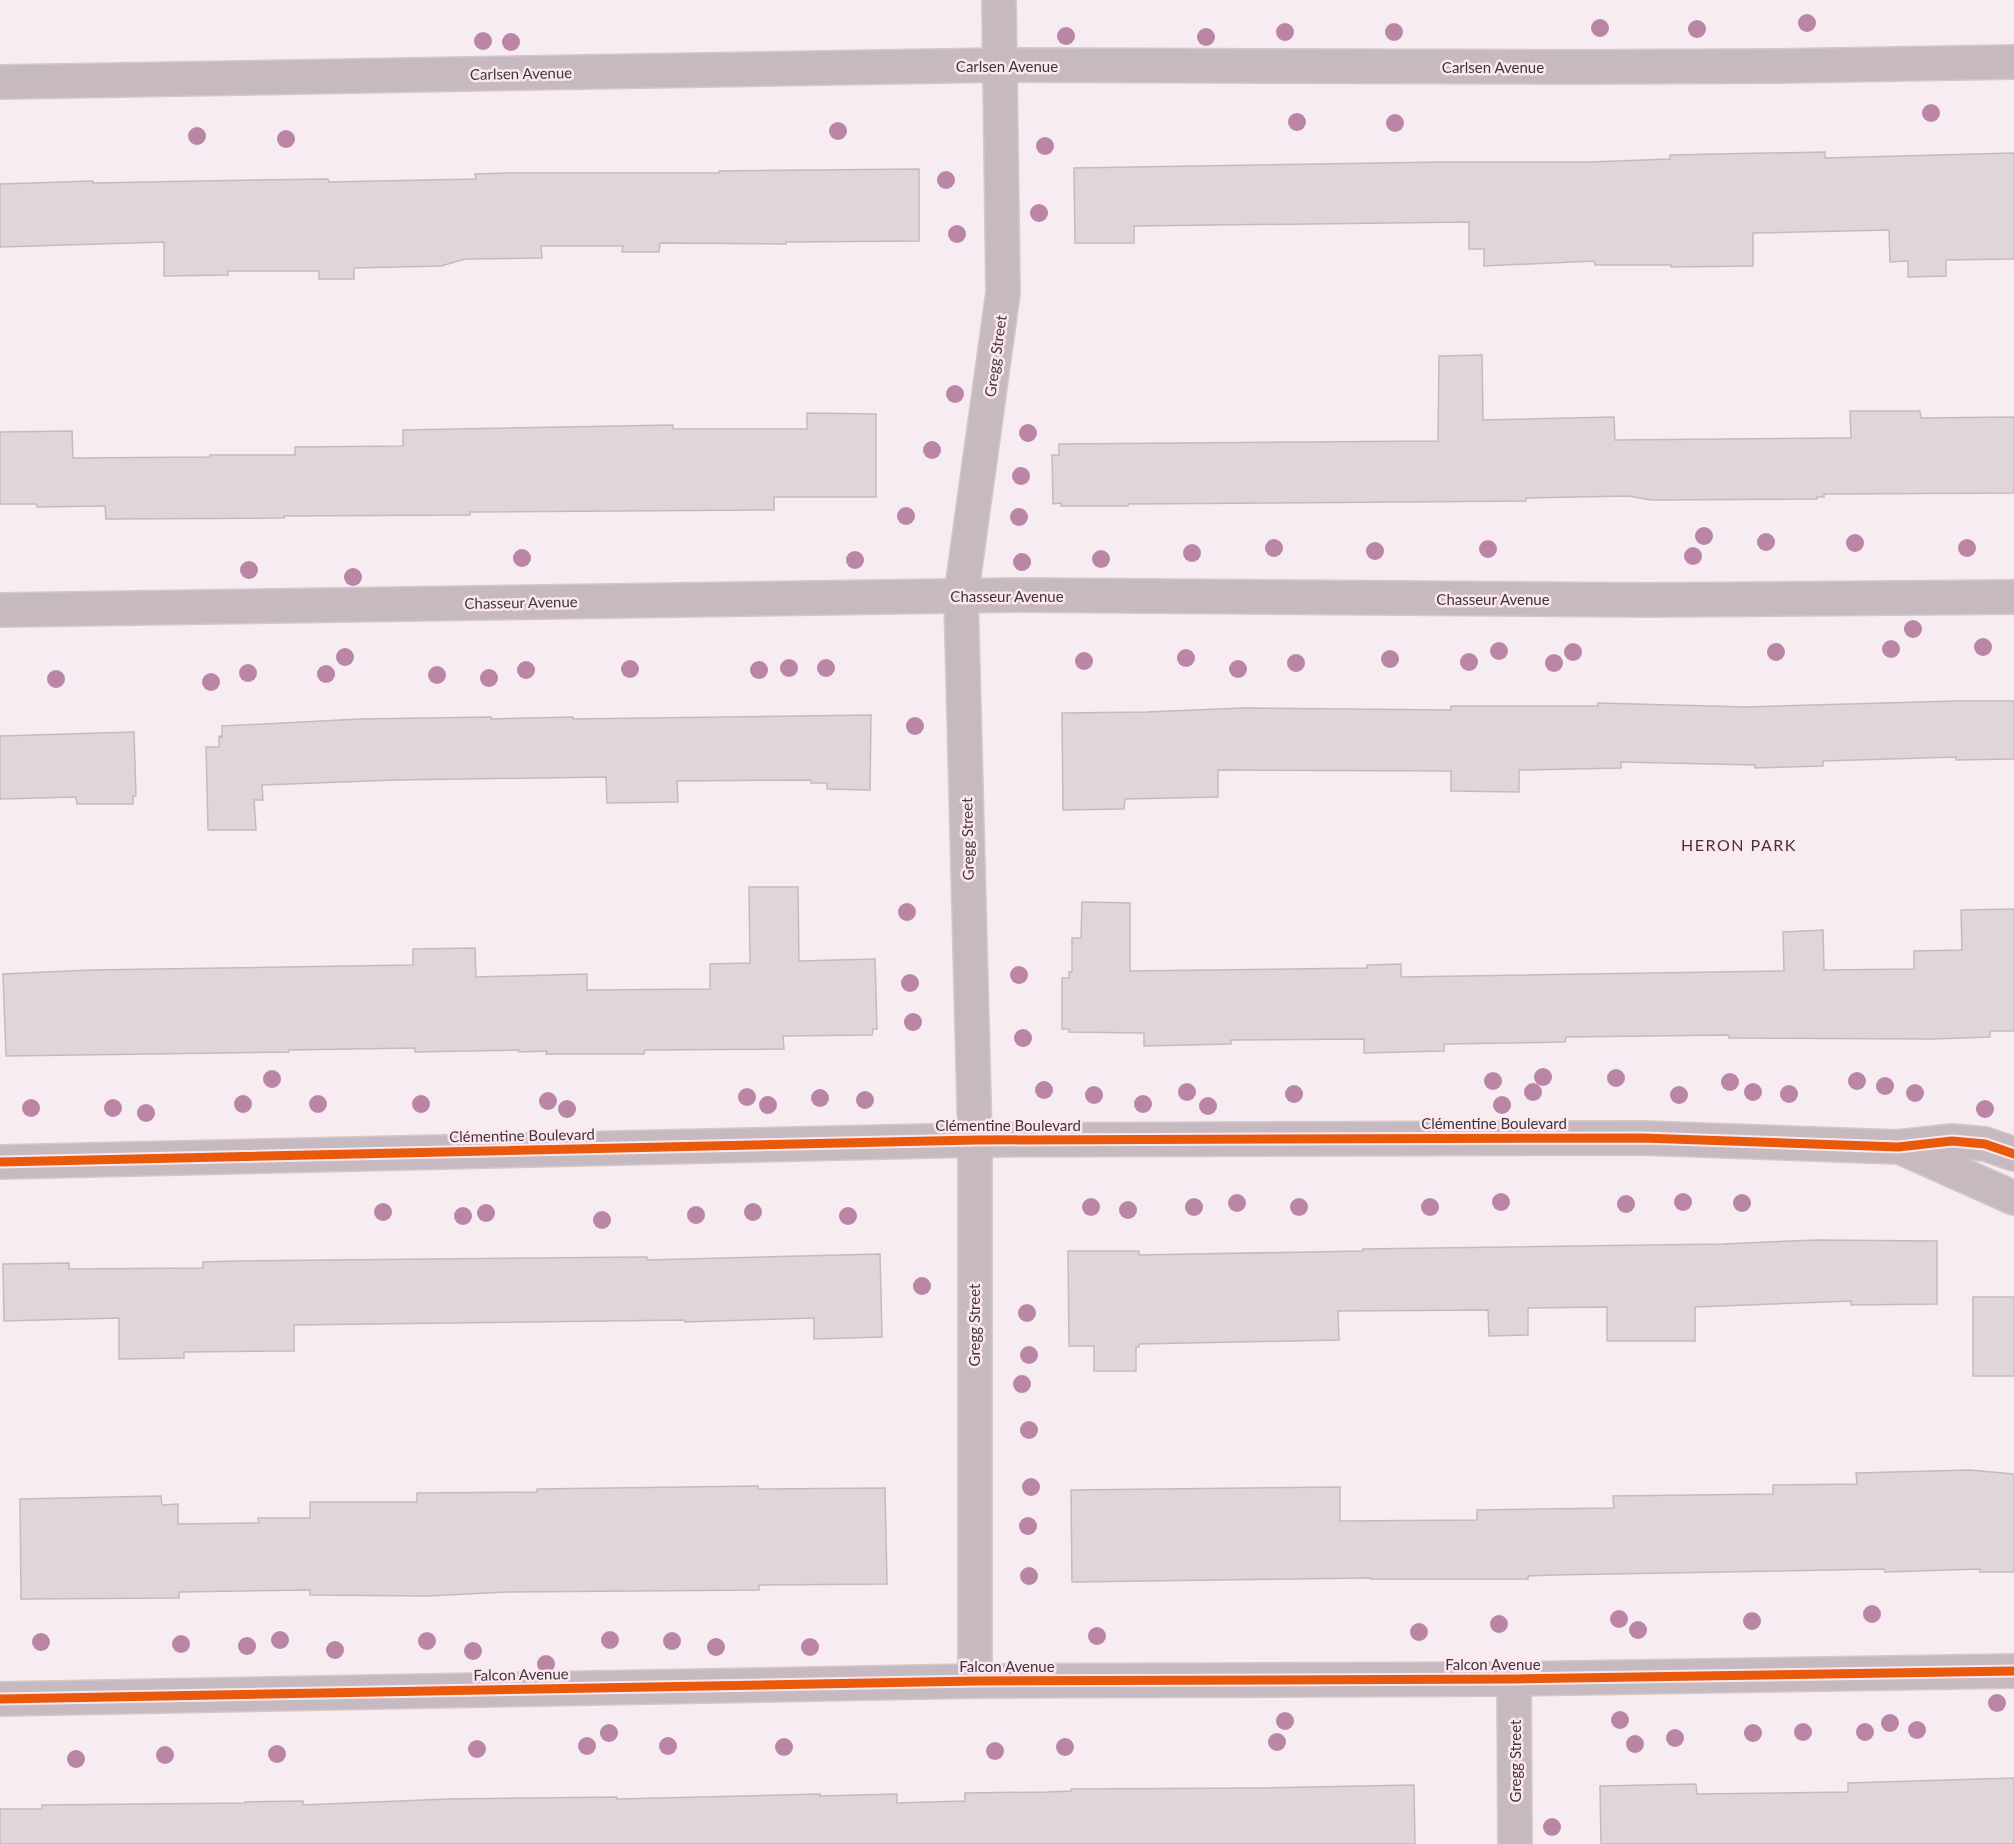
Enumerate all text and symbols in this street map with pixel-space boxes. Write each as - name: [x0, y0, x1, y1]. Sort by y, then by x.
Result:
- street label: Carlsen Avenue: [956, 57, 1058, 75]
- street label: Carlsen Avenue: [1442, 58, 1544, 76]
- street label: Carlsen Avenue: [470, 63, 572, 83]
- street label: Gregg Street: [980, 313, 1010, 398]
- street label: Chasseur Avenue: [950, 587, 1064, 605]
- street label: Chasseur Avenue: [1436, 590, 1550, 608]
- street label: Chasseur Avenue: [464, 592, 578, 612]
- street label: Gregg Street: [957, 797, 977, 881]
- district label: HERON PARK: [1681, 835, 1797, 854]
- street label: Clémentine Boulevard: [1421, 1114, 1567, 1132]
- street label: Clémentine Boulevard: [935, 1116, 1081, 1134]
- street label: Clémentine Boulevard: [449, 1125, 595, 1145]
- street label: Gregg Street: [965, 1283, 983, 1366]
- street label: Falcon Avenue: [1445, 1655, 1541, 1673]
- street label: Falcon Avenue: [959, 1657, 1055, 1675]
- street label: Falcon Avenue: [473, 1664, 569, 1684]
- street label: Gregg Street: [1506, 1719, 1524, 1802]

